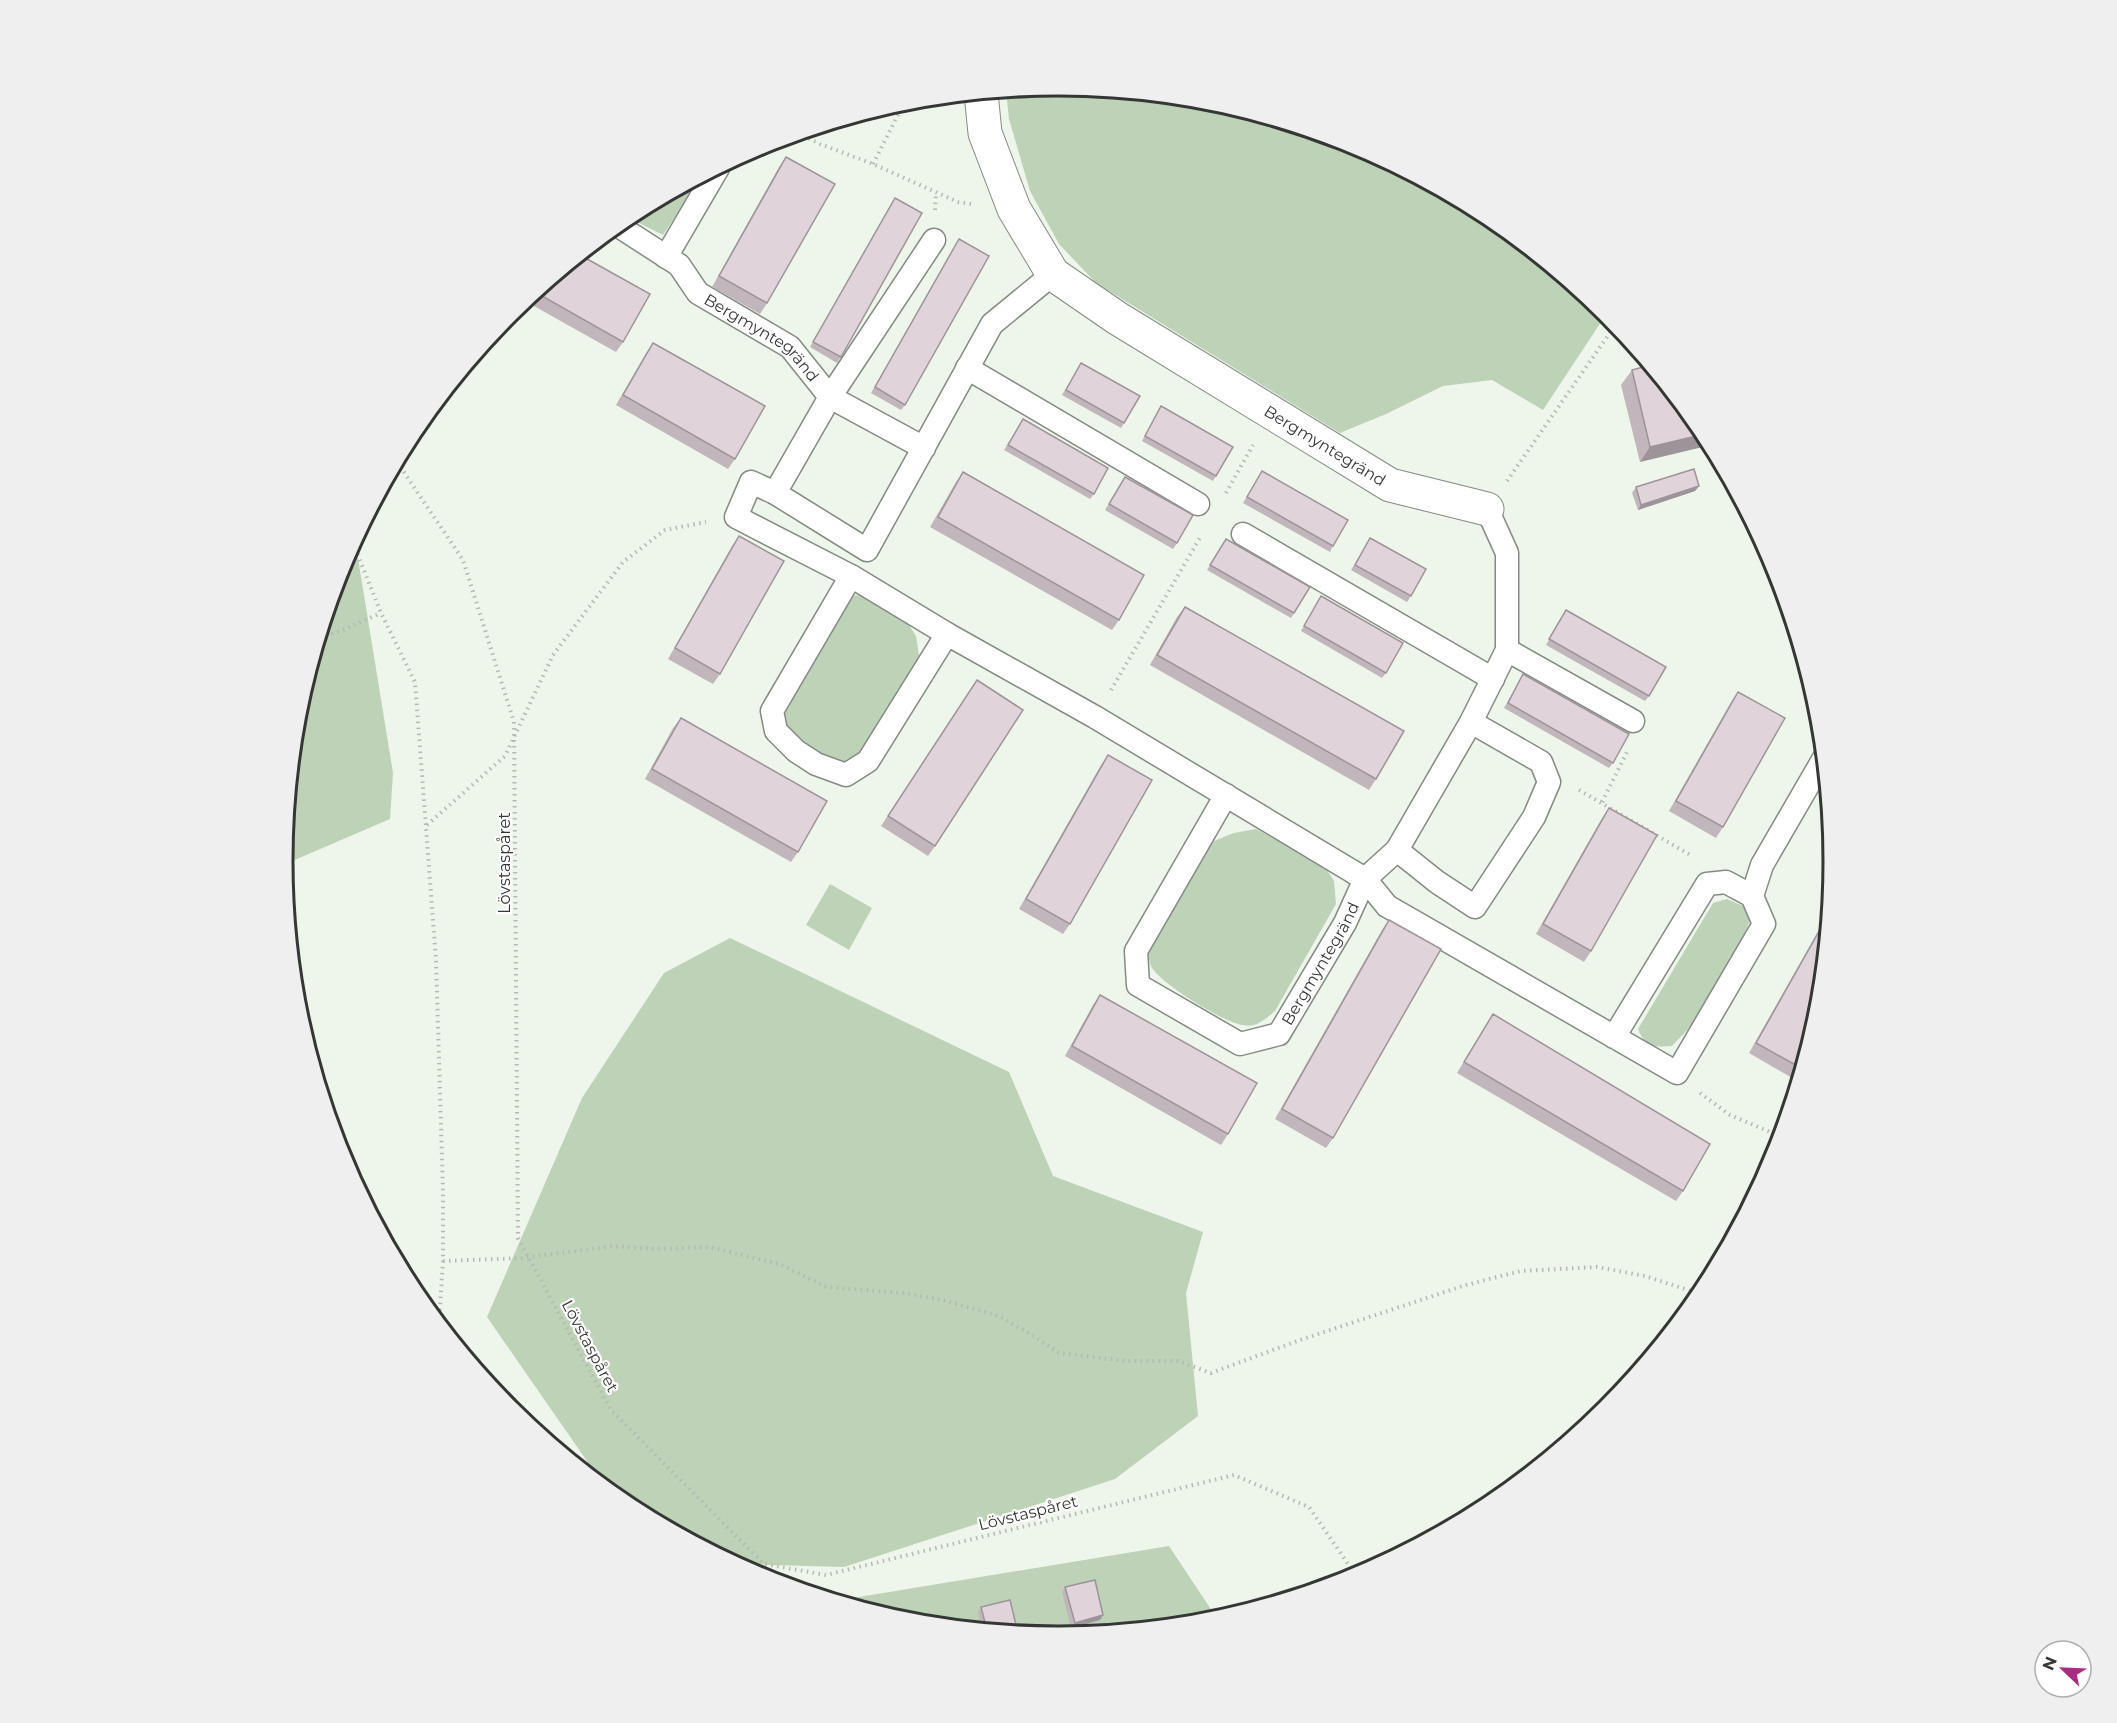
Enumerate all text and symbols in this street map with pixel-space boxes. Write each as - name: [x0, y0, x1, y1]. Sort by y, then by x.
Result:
- street label: Bergmyntegränd: [701, 289, 823, 385]
- street label: Bergmyntegränd: [1261, 401, 1389, 490]
- street label: Lövstaspåret: [495, 812, 514, 914]
- street label: Bergmyntegränd: [1277, 899, 1363, 1028]
- street label: Lövstaspåret: [558, 1297, 622, 1396]
- street label: Lövstaspåret: [976, 1491, 1080, 1534]
- north arrow: [2033, 1639, 2093, 1699]
- text: N: [2038, 1654, 2061, 1673]

